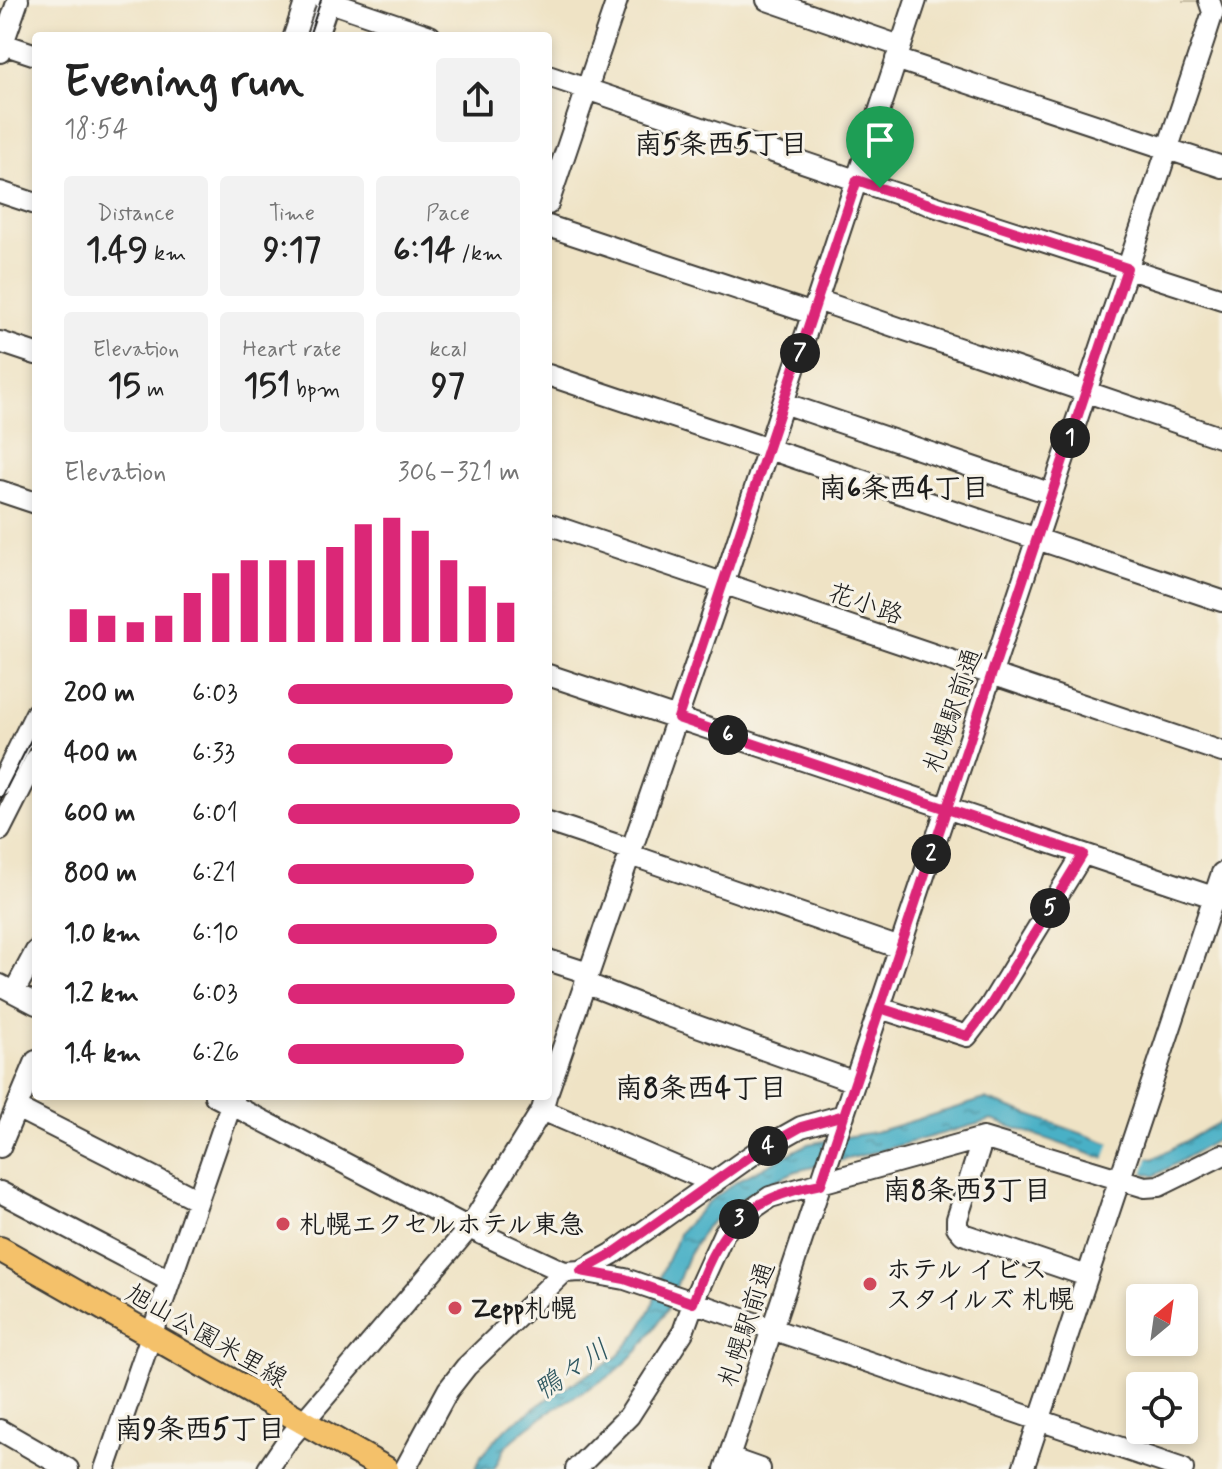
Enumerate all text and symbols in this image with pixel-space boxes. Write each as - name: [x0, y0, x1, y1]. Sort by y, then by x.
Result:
- text: Evening run: [64, 54, 304, 112]
- button: share: [436, 58, 520, 142]
- pin: [846, 106, 914, 188]
- text: 18:54: [64, 113, 128, 147]
- icon: arrive: [858, 118, 902, 162]
- district label: 南5条西5丁目: [634, 127, 808, 164]
- text: Distance: [97, 200, 175, 228]
- text: Time: [269, 200, 315, 228]
- text: Pace: [426, 200, 470, 228]
- text: 1.49: [86, 228, 148, 273]
- text: 9:17: [263, 228, 321, 273]
- text: 6:14: [393, 228, 455, 273]
- text: km: [148, 240, 186, 268]
- text: /km: [455, 240, 503, 268]
- pin: 7: [780, 333, 820, 373]
- text: Elevation: [93, 336, 179, 364]
- text: Heart rate: [243, 336, 341, 364]
- text: kcal: [430, 336, 466, 364]
- text: 7: [793, 339, 807, 367]
- text: 15: [108, 364, 141, 409]
- text: 151: [244, 364, 290, 409]
- text: 97: [431, 364, 465, 409]
- text: m: [141, 376, 164, 404]
- text: bpm: [290, 376, 340, 404]
- pin: 1: [1050, 418, 1090, 458]
- text: 1: [1065, 424, 1075, 452]
- text: Elevation: [64, 456, 166, 490]
- text: 306–321 m: [398, 456, 520, 490]
- district label: 南6条西4丁目: [819, 471, 989, 508]
- street label: 花小路: [823, 576, 908, 634]
- street label: 札幌駅前通: [917, 644, 991, 778]
- text: 200 m: [64, 677, 135, 711]
- text: 6:03: [192, 677, 238, 711]
- pin: 6: [708, 715, 748, 755]
- text: 6: [722, 721, 734, 749]
- text: 400 m: [64, 737, 137, 771]
- text: 6:33: [192, 737, 235, 771]
- text: 600 m: [64, 797, 136, 831]
- text: 6:01: [192, 797, 238, 831]
- pin: 2: [911, 834, 951, 874]
- text: 2: [926, 840, 936, 868]
- text: 800 m: [64, 857, 137, 891]
- text: 6:21: [192, 857, 236, 891]
- pin: 5: [1030, 888, 1070, 928]
- text: 5: [1043, 894, 1057, 922]
- text: 1.0 km: [64, 917, 141, 951]
- text: 6:10: [192, 917, 239, 951]
- text: 1.2 km: [64, 977, 139, 1011]
- text: 6:03: [192, 977, 238, 1011]
- text: 1.4 km: [64, 1037, 141, 1071]
- text: 6:26: [192, 1037, 239, 1071]
- district label: 南8条西4丁目: [615, 1071, 787, 1108]
- pin: 4: [748, 1126, 788, 1166]
- text: 4: [762, 1132, 774, 1160]
- district label: 南8条西3丁目: [883, 1173, 1051, 1210]
- pin: 3: [719, 1199, 759, 1239]
- text: 3: [734, 1205, 744, 1233]
- place label: 札幌エクセルホテル東急: [299, 1209, 584, 1243]
- marker: 札幌エクセルホテル東急: [274, 1215, 292, 1233]
- place label: ホテル イビス スタイルズ 札幌: [886, 1254, 1073, 1318]
- street label: 札幌駅前通: [712, 1258, 784, 1392]
- marker: ホテル イビス スタイルズ 札幌: [861, 1275, 879, 1293]
- street label: 旭山公園米里線: [119, 1277, 293, 1397]
- north arrow: [1126, 1284, 1198, 1356]
- map controls: [1126, 1284, 1198, 1444]
- place label: Zepp札幌: [471, 1293, 576, 1327]
- marker: Zepp札幌: [446, 1299, 464, 1317]
- water label: 鴨々川: [527, 1332, 618, 1410]
- button: locate: [1126, 1372, 1198, 1444]
- district label: 南9条西5丁目: [115, 1412, 285, 1449]

